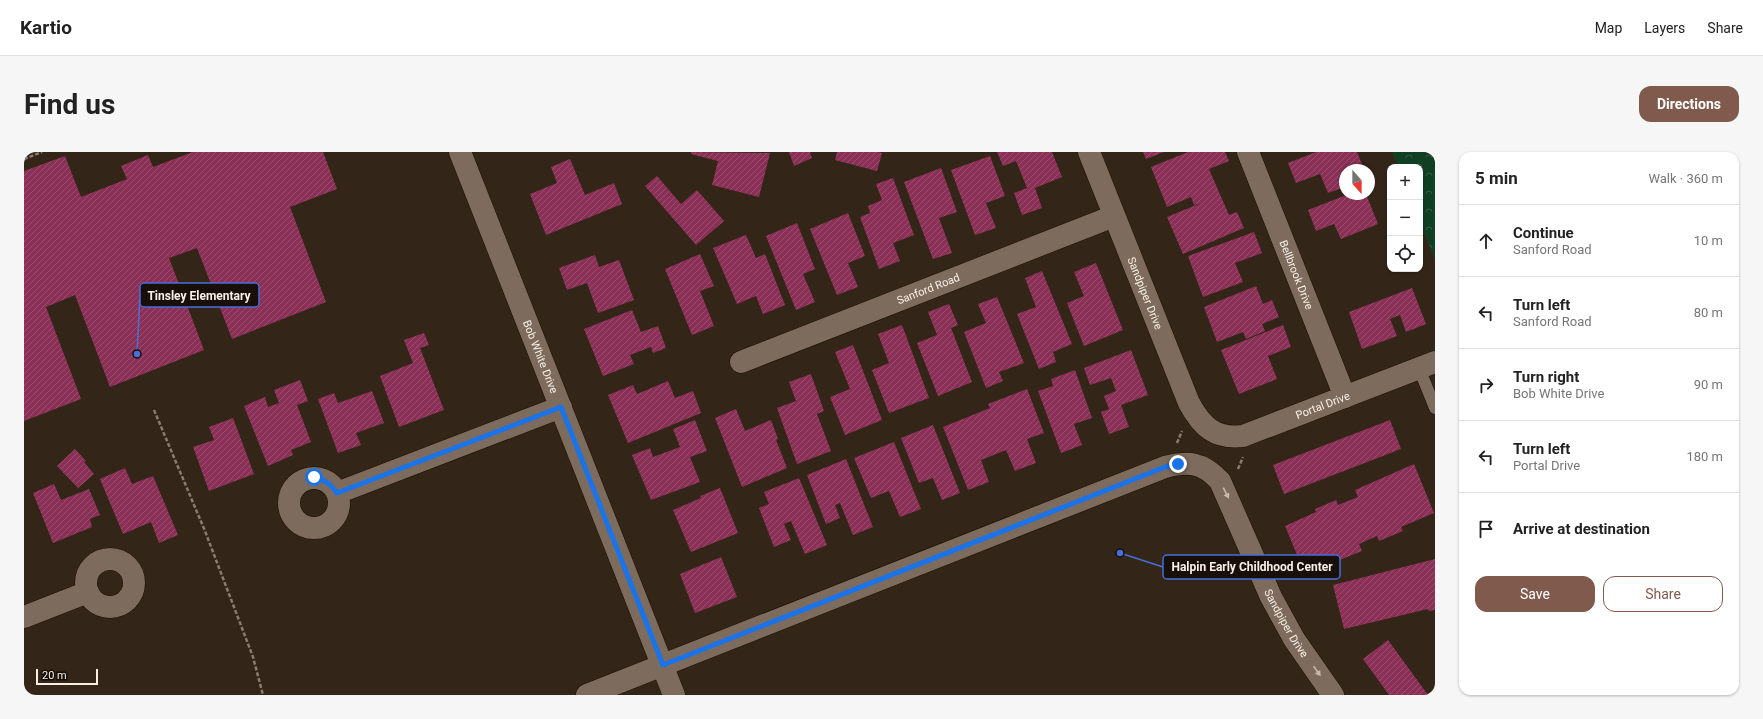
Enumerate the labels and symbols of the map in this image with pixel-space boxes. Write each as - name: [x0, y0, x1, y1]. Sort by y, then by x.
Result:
- north arrow: [1339, 164, 1375, 200]
- street label: Bellbrook Drive: [1277, 238, 1316, 311]
- street label: Sandpiper Drive: [1125, 255, 1166, 331]
- street label: Sanford Road: [895, 271, 962, 307]
- callout: Tinsley Elementary: [140, 283, 259, 307]
- text: Tinsley Elementary: [147, 289, 252, 303]
- street label: Bob White Drive: [520, 318, 561, 395]
- street label: Portal Drive: [1294, 389, 1352, 422]
- route end: [1169, 455, 1187, 473]
- route start: [305, 468, 323, 486]
- one-way arrow: [1223, 488, 1229, 499]
- callout: Halpin Early Childhood Center: [1163, 555, 1340, 579]
- text: Halpin Early Childhood Center: [1171, 560, 1333, 574]
- street label: Sandpiper Drive: [1262, 587, 1311, 660]
- one-way arrow: [1313, 666, 1321, 676]
- scale bar: [36, 667, 98, 686]

